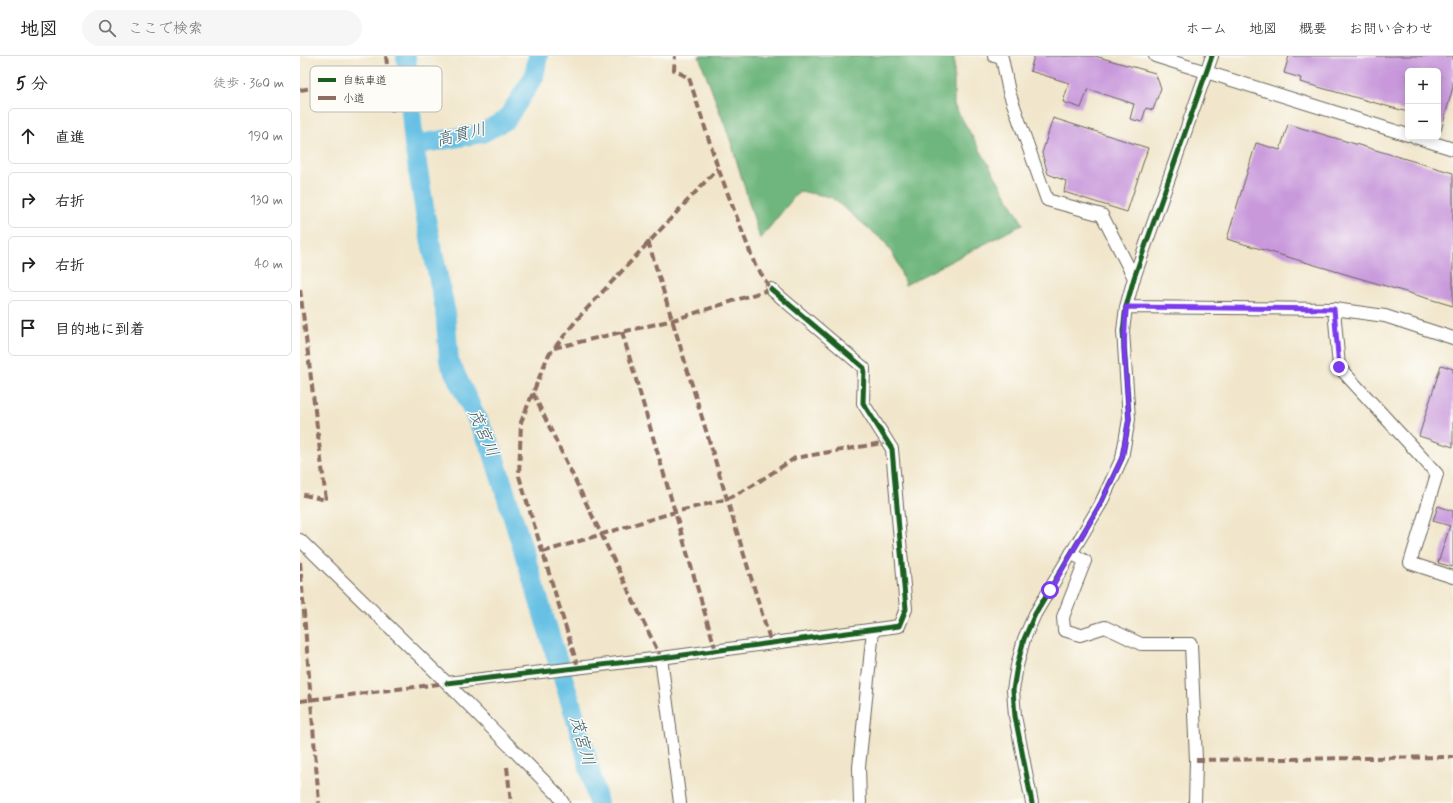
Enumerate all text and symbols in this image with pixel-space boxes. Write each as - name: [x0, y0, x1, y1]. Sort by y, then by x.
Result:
- search box: [82, 10, 362, 46]
- text: 地図: [20, 17, 58, 42]
- icon: search: [96, 17, 118, 39]
- text: ここで検索: [128, 19, 203, 39]
- text: ホーム: [1186, 20, 1227, 38]
- text: 地図: [1249, 20, 1277, 38]
- text: 概要: [1299, 20, 1327, 38]
- text: お問い合わせ: [1349, 20, 1433, 38]
- legend: [310, 66, 442, 112]
- map controls: [1405, 68, 1441, 140]
- button: +: [1405, 68, 1441, 104]
- text: 5 分: [16, 73, 48, 95]
- text: 自転車道: [343, 74, 387, 88]
- text: 徒歩 · 360 m: [213, 75, 284, 92]
- text: 小道: [343, 92, 365, 106]
- button: −: [1405, 104, 1441, 140]
- water label: 高貫川: [434, 118, 488, 152]
- icon: ahead: [17, 125, 39, 147]
- text: 直進: [55, 128, 85, 148]
- text: 190 m: [248, 128, 283, 145]
- icon: right: [17, 189, 39, 211]
- text: 右折: [55, 192, 85, 212]
- text: 130 m: [250, 192, 283, 209]
- icon: right: [17, 253, 39, 275]
- text: 右折: [55, 256, 85, 276]
- text: 40 m: [254, 256, 283, 273]
- icon: arrive: [17, 317, 39, 339]
- text: 目的地に到着: [55, 320, 145, 340]
- route end: [1330, 358, 1348, 376]
- water label: 茂宮川: [463, 405, 503, 461]
- route start: [1041, 581, 1059, 599]
- water label: 茂宮川: [564, 713, 600, 769]

